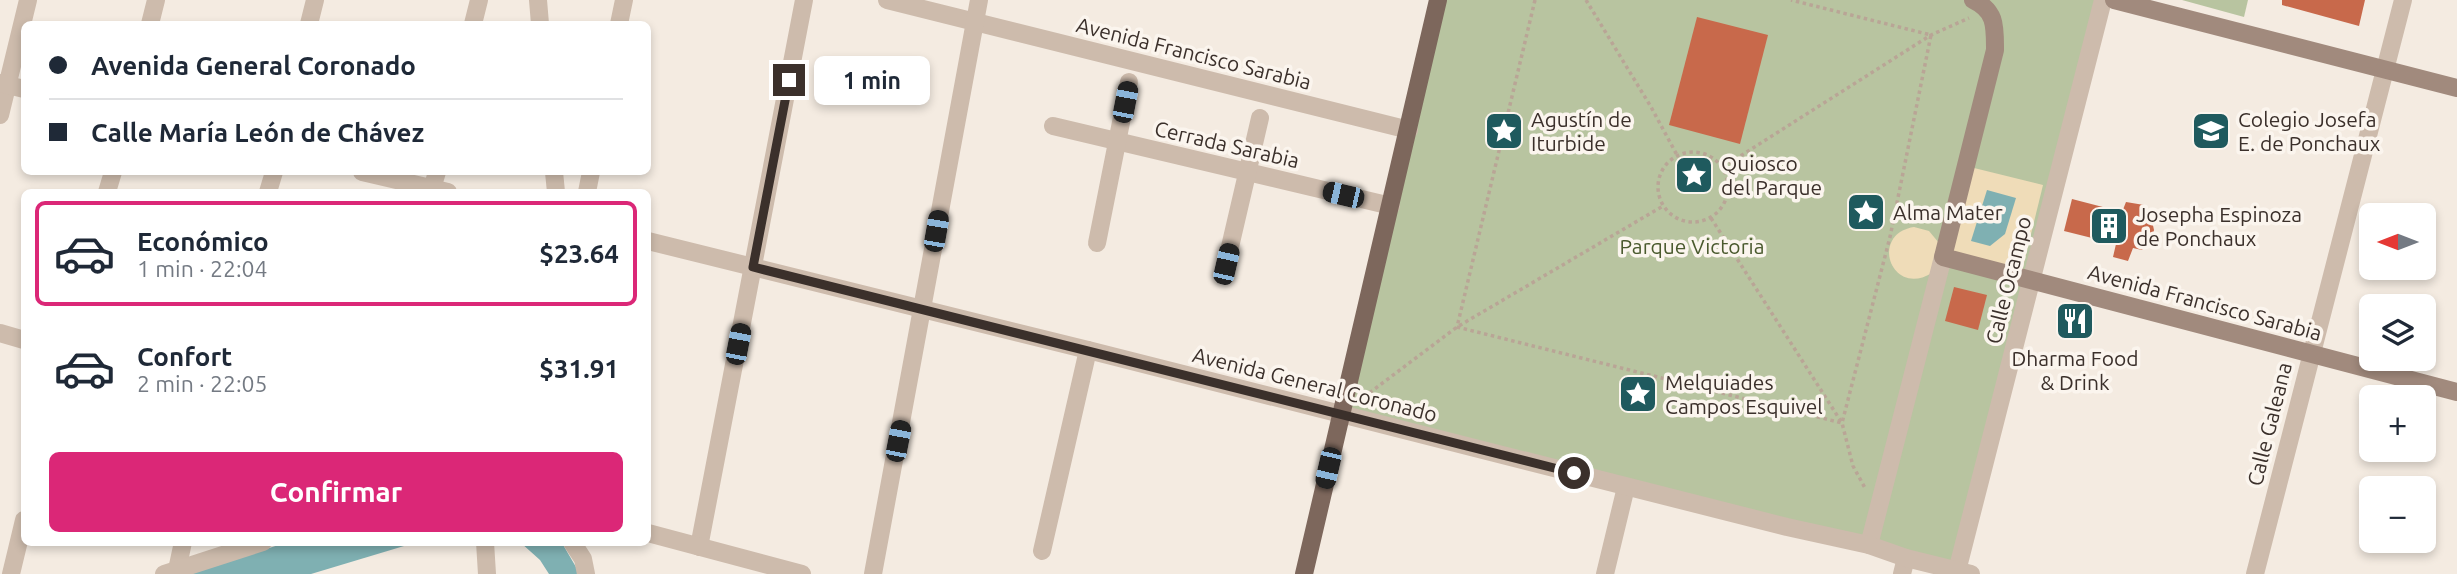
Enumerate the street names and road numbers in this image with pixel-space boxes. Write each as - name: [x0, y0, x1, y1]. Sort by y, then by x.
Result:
- street label: Avenida Francisco Sarabia: [1074, 12, 1314, 94]
- street label: Cerrada Sarabia: [1152, 116, 1302, 172]
- street label: Calle Ocampo: [1981, 214, 2035, 346]
- street label: Avenida Francisco Sarabia: [2085, 259, 2325, 345]
- street label: Avenida General Coronado: [1190, 342, 1440, 426]
- street label: Calle Galeana: [2242, 360, 2296, 488]

